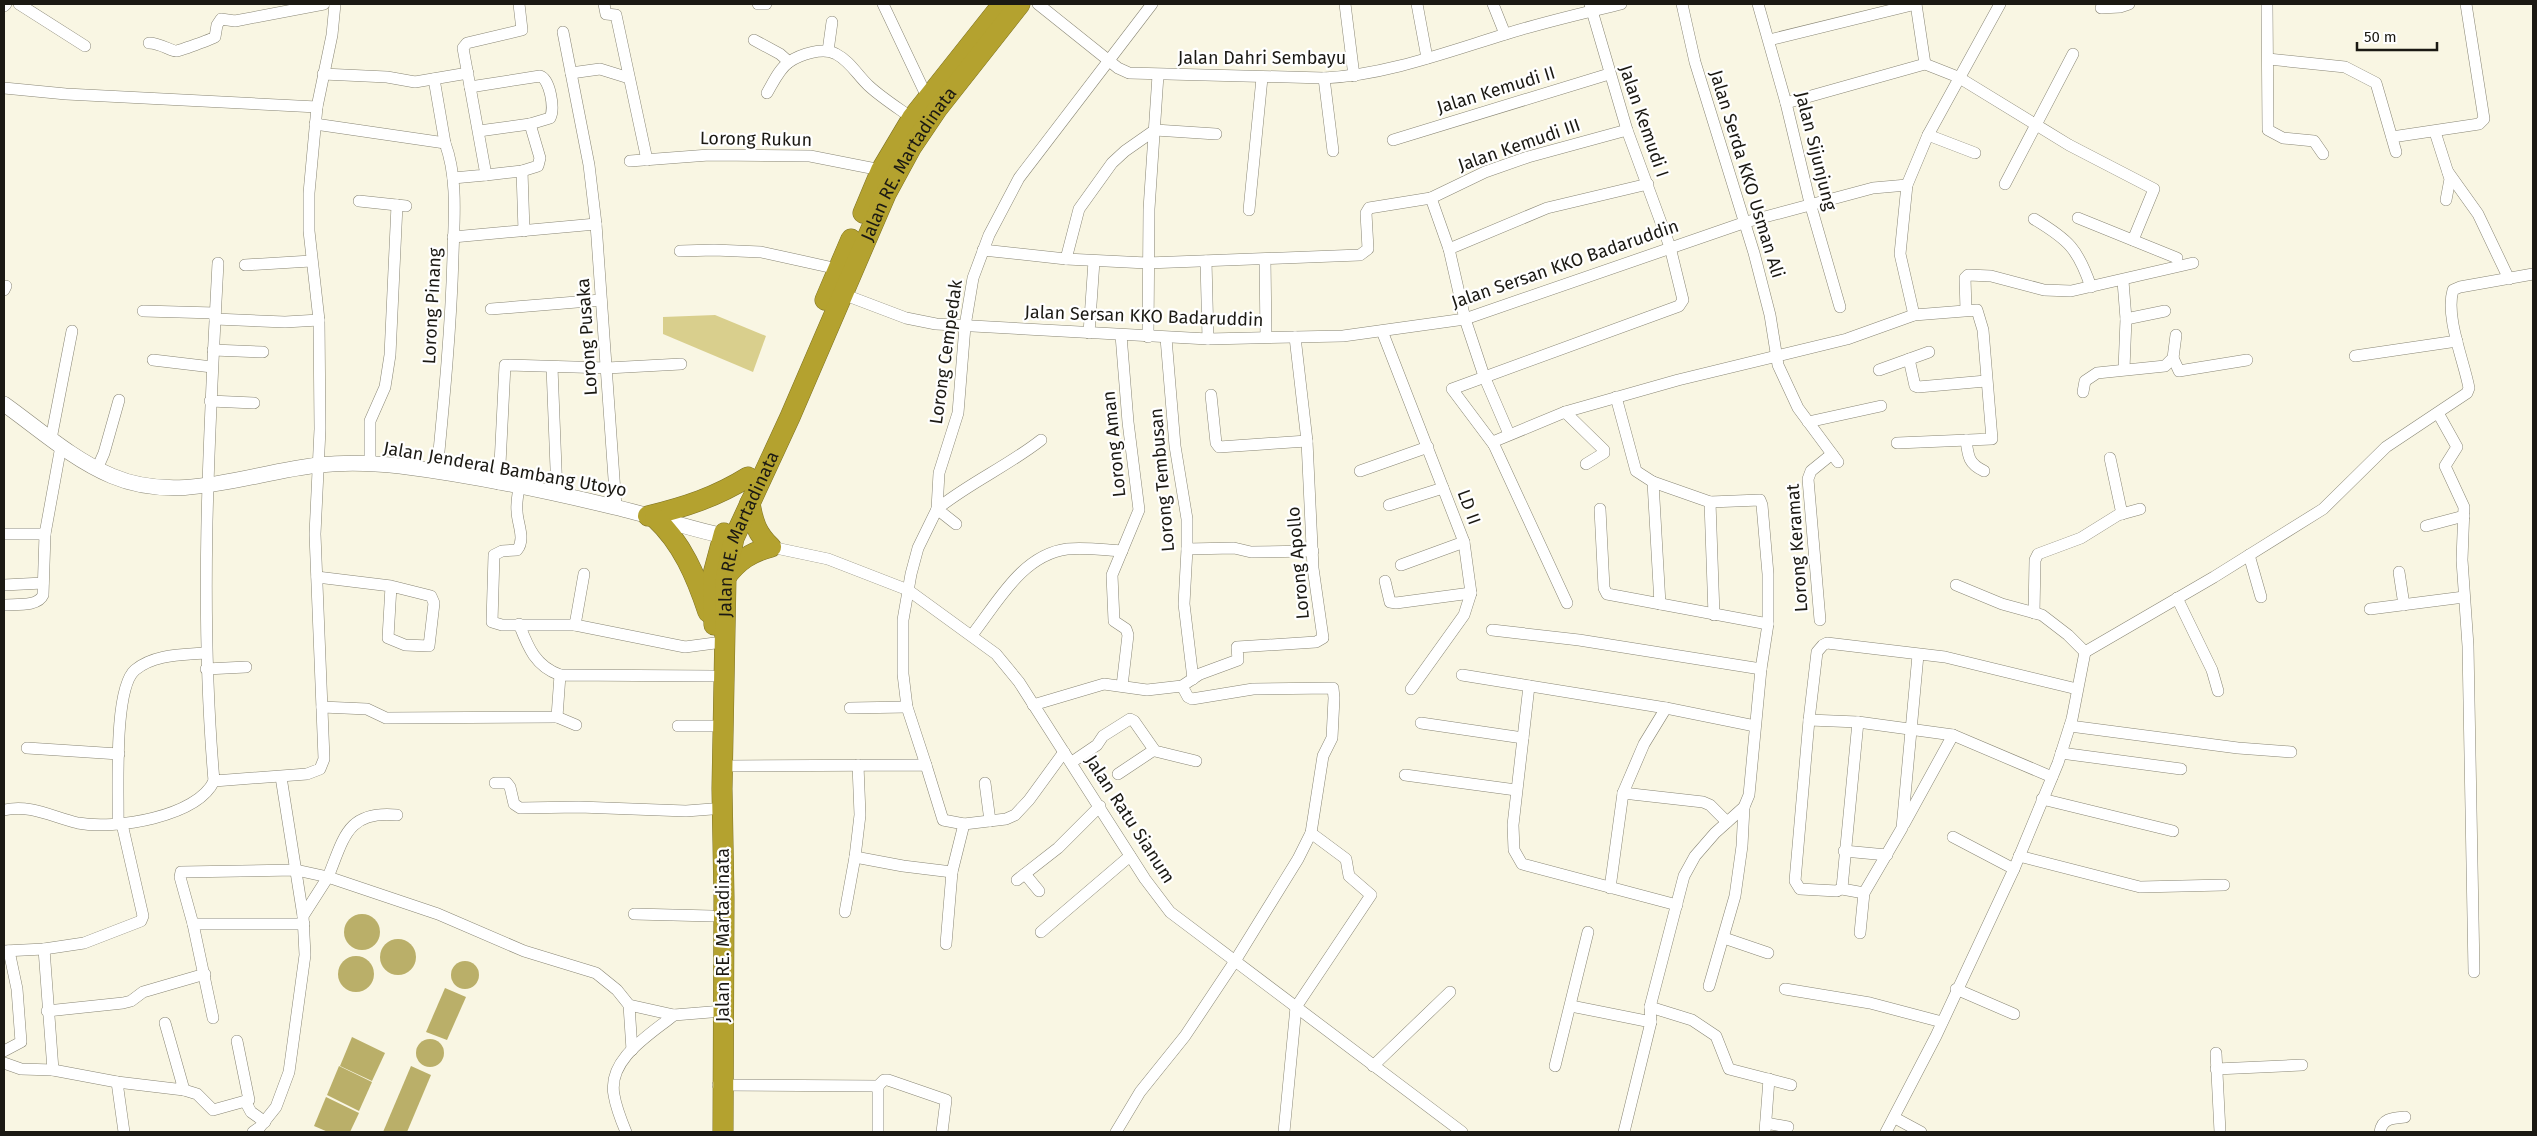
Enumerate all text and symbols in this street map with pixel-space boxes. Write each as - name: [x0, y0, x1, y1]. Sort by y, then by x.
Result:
- scale bar: [2357, 20, 2437, 52]
- text: 50 m: [2364, 28, 2397, 46]
- street label: Jalan Dahri Sembayu: [1178, 47, 1346, 69]
- street label: Jalan Kemudi II: [1434, 62, 1558, 118]
- street label: Jalan Kemudi I: [1614, 62, 1674, 180]
- street label: Jalan Serda KKO Usman Ali: [1705, 67, 1789, 281]
- street label: Jalan RE. Martadinata: [856, 83, 961, 244]
- street label: Jalan Sijunjung: [1791, 89, 1842, 213]
- street label: Jalan Kemudi III: [1455, 114, 1583, 176]
- street label: Lorong Rukun: [700, 127, 812, 151]
- street label: Jalan Sersan KKO Badaruddin: [1448, 215, 1682, 313]
- street label: Lorong Pinang: [418, 247, 446, 365]
- street label: Lorong Pusaka: [572, 277, 602, 397]
- street label: Lorong Cempedak: [925, 277, 967, 426]
- street label: Jalan Sersan KKO Badaruddin: [1024, 301, 1264, 331]
- street label: Lorong Aman: [1097, 390, 1131, 498]
- street label: Lorong Tembusan: [1145, 407, 1179, 553]
- street label: Jalan Jenderal Bambang Utoyo: [382, 437, 628, 501]
- street label: Jalan RE. Martadinata: [714, 448, 784, 617]
- street label: Lorong Keramat: [1782, 483, 1812, 613]
- street label: LD II: [1453, 486, 1485, 528]
- street label: Lorong Apollo: [1282, 506, 1314, 620]
- street label: Jalan Ratu Sianum: [1080, 751, 1180, 887]
- street label: Jalan RE. Martadinata: [712, 848, 734, 1022]

